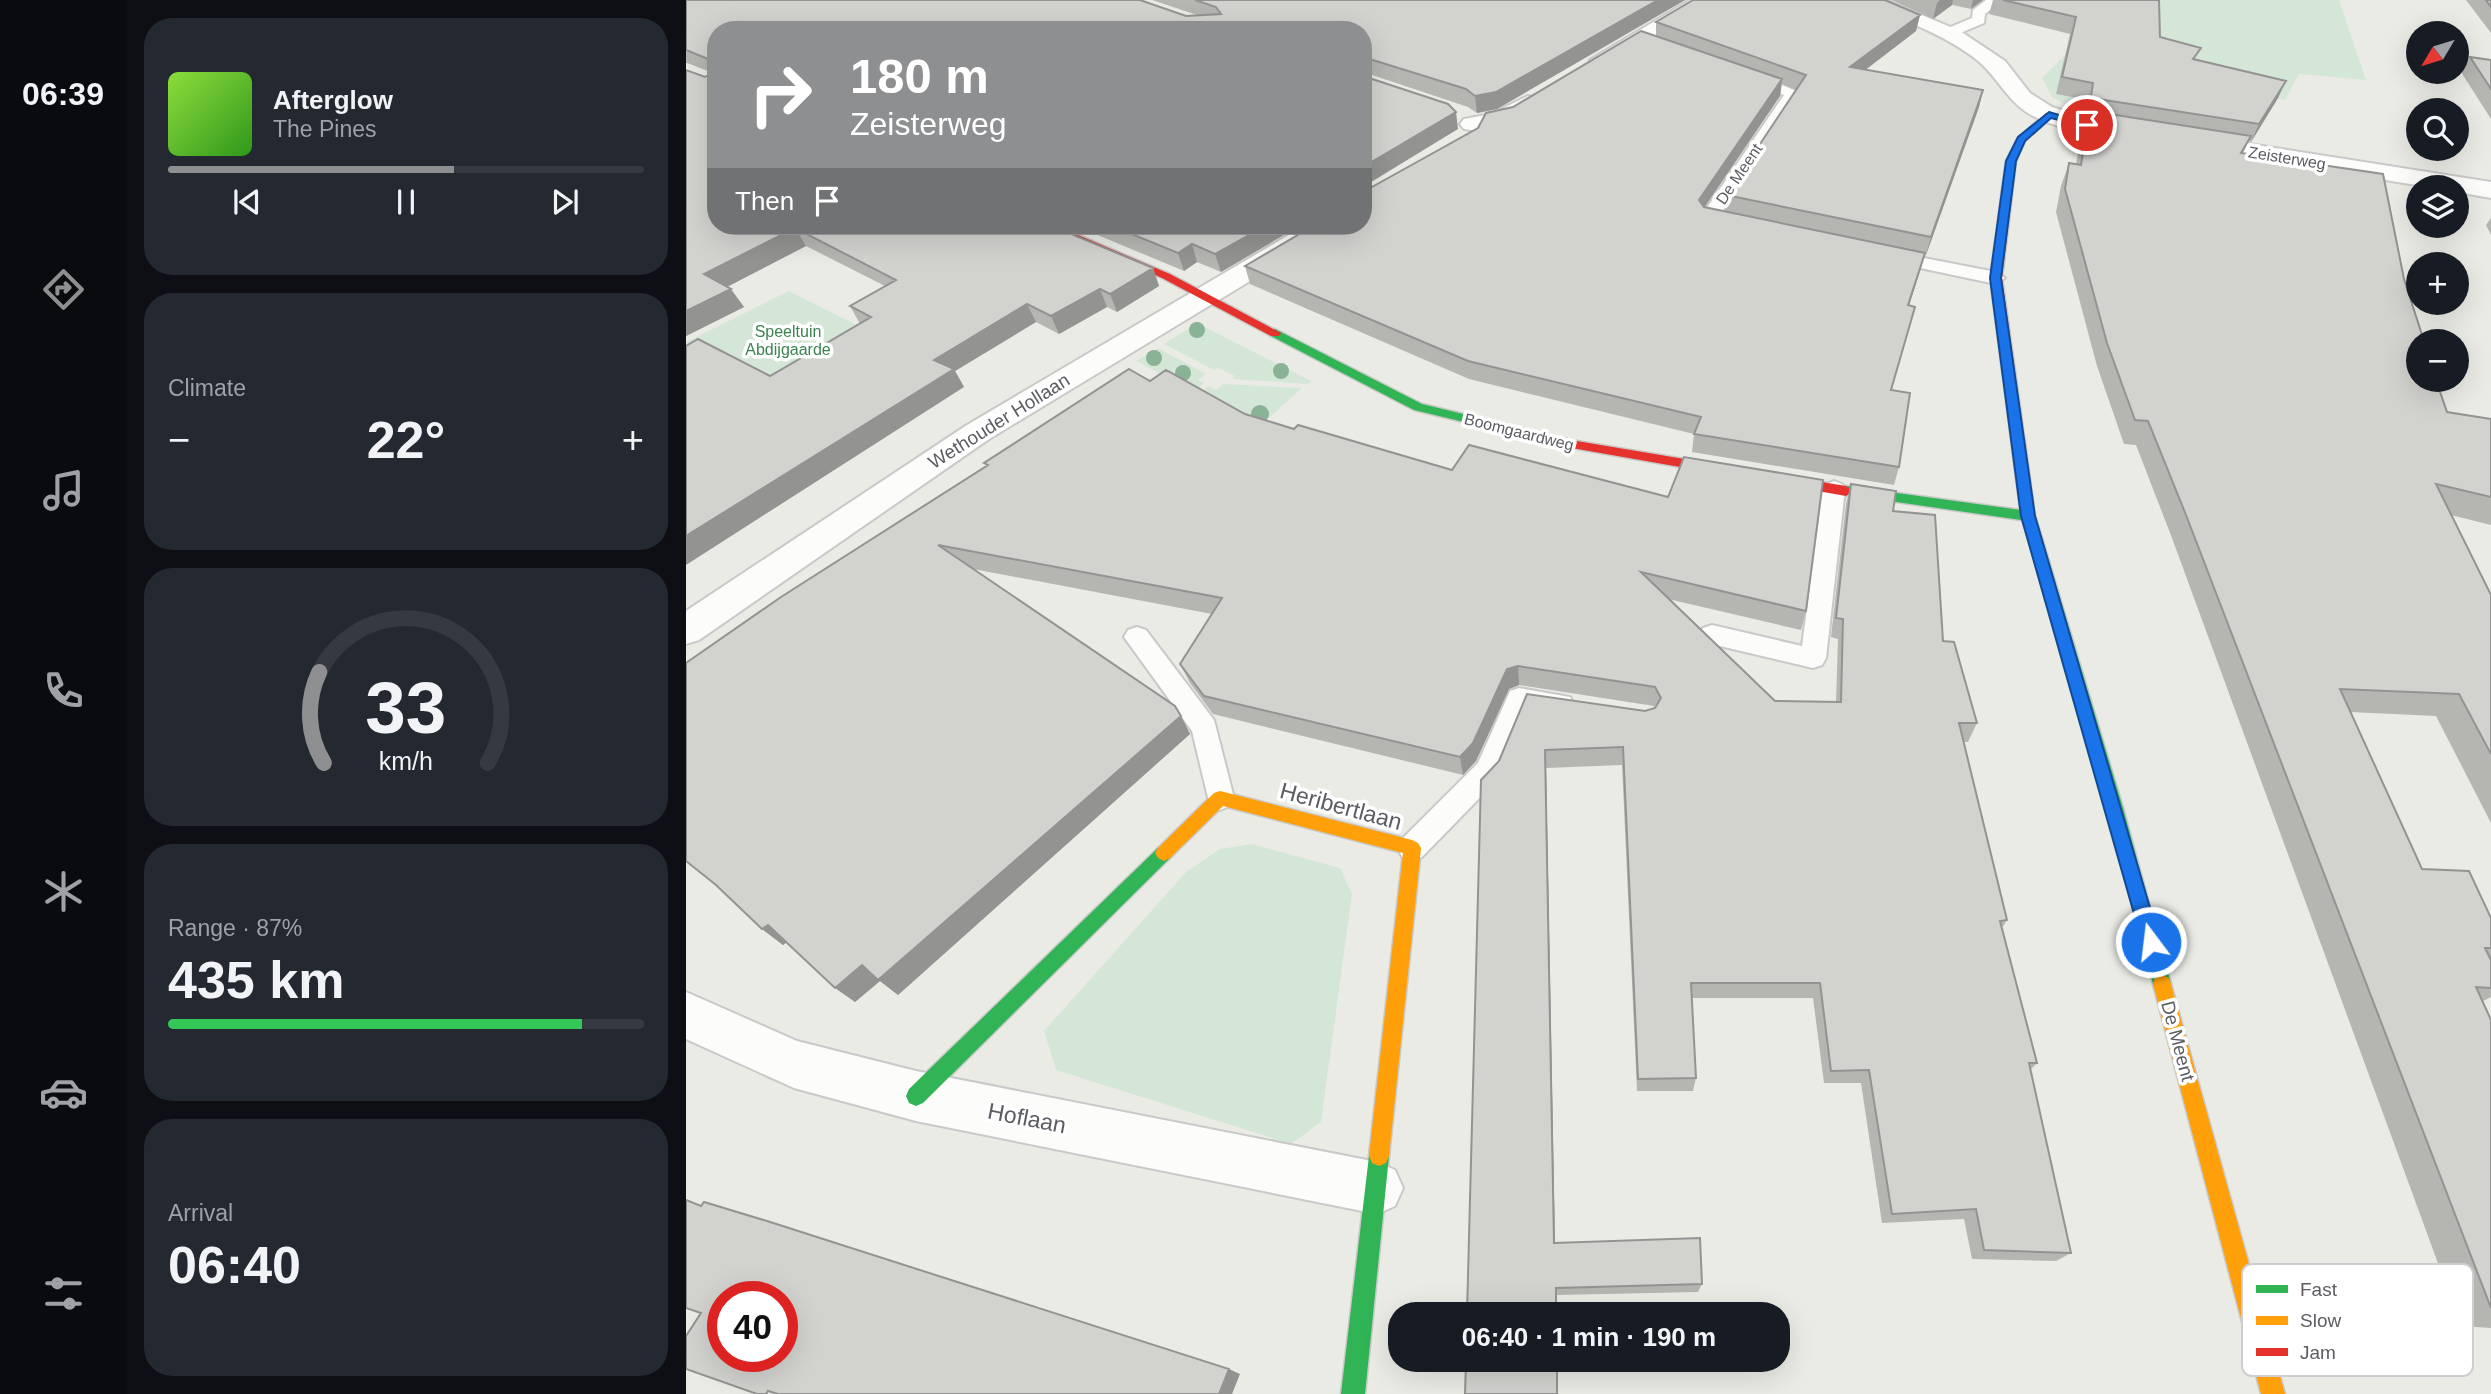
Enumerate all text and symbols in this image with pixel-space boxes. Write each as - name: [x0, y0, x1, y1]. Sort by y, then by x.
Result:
- north arrow: [2406, 21, 2469, 84]
- map controls: [2406, 21, 2469, 392]
- icon: right: [735, 49, 826, 140]
- text: 180 m: [850, 49, 989, 103]
- text: 06:39: [22, 76, 104, 112]
- text: Afterglow: [273, 85, 393, 115]
- pin: [2057, 95, 2117, 155]
- button: search: [2406, 98, 2469, 161]
- text: Zeisterweg: [850, 106, 1007, 142]
- icon: arrive: [2068, 106, 2106, 144]
- text: The Pines: [273, 116, 377, 142]
- street label: De Meent: [1713, 140, 1766, 208]
- street label: Zeisterweg: [2247, 143, 2327, 173]
- button: layers: [2406, 175, 2469, 238]
- icon: arrive: [808, 182, 846, 220]
- icon: previous: [228, 183, 266, 221]
- icon: pause: [387, 183, 425, 221]
- icon: next: [546, 183, 584, 221]
- text: Then: [735, 186, 794, 216]
- button: +: [2406, 252, 2469, 315]
- icon: directions: [39, 265, 88, 314]
- park label: Speeltuin Abdijgaarde: [745, 323, 831, 358]
- button: −: [2406, 329, 2469, 392]
- street label: Wethouder Hollaan: [925, 369, 1073, 473]
- text: Climate: [168, 375, 246, 401]
- street label: Boomgaardweg: [1463, 410, 1575, 454]
- text: 22°: [367, 411, 445, 469]
- text: −: [168, 419, 190, 461]
- text: +: [622, 419, 644, 461]
- icon: music: [39, 466, 88, 515]
- icon: phone: [39, 666, 88, 715]
- text: 33: [366, 667, 446, 748]
- text: km/h: [379, 747, 433, 775]
- street label: Heribertlaan: [1277, 777, 1405, 835]
- icon: climate: [39, 867, 88, 916]
- position arrow: [2114, 905, 2188, 979]
- text: Range · 87%: [168, 915, 302, 941]
- text: 435 km: [168, 951, 344, 1009]
- street label: De Meent: [2157, 998, 2199, 1084]
- icon: car: [39, 1068, 88, 1117]
- street label: Hoflaan: [986, 1098, 1068, 1138]
- text: Arrival: [168, 1200, 233, 1226]
- text: 06:40: [168, 1236, 301, 1294]
- legend: [2242, 1264, 2473, 1376]
- icon: filters: [39, 1269, 88, 1318]
- text: Fast: [2300, 1279, 2338, 1300]
- speed limit sign: 40: [707, 1281, 798, 1372]
- text: Slow: [2300, 1310, 2341, 1331]
- text: 06:40 · 1 min · 190 m: [1462, 1322, 1716, 1352]
- text: Jam: [2300, 1342, 2336, 1363]

